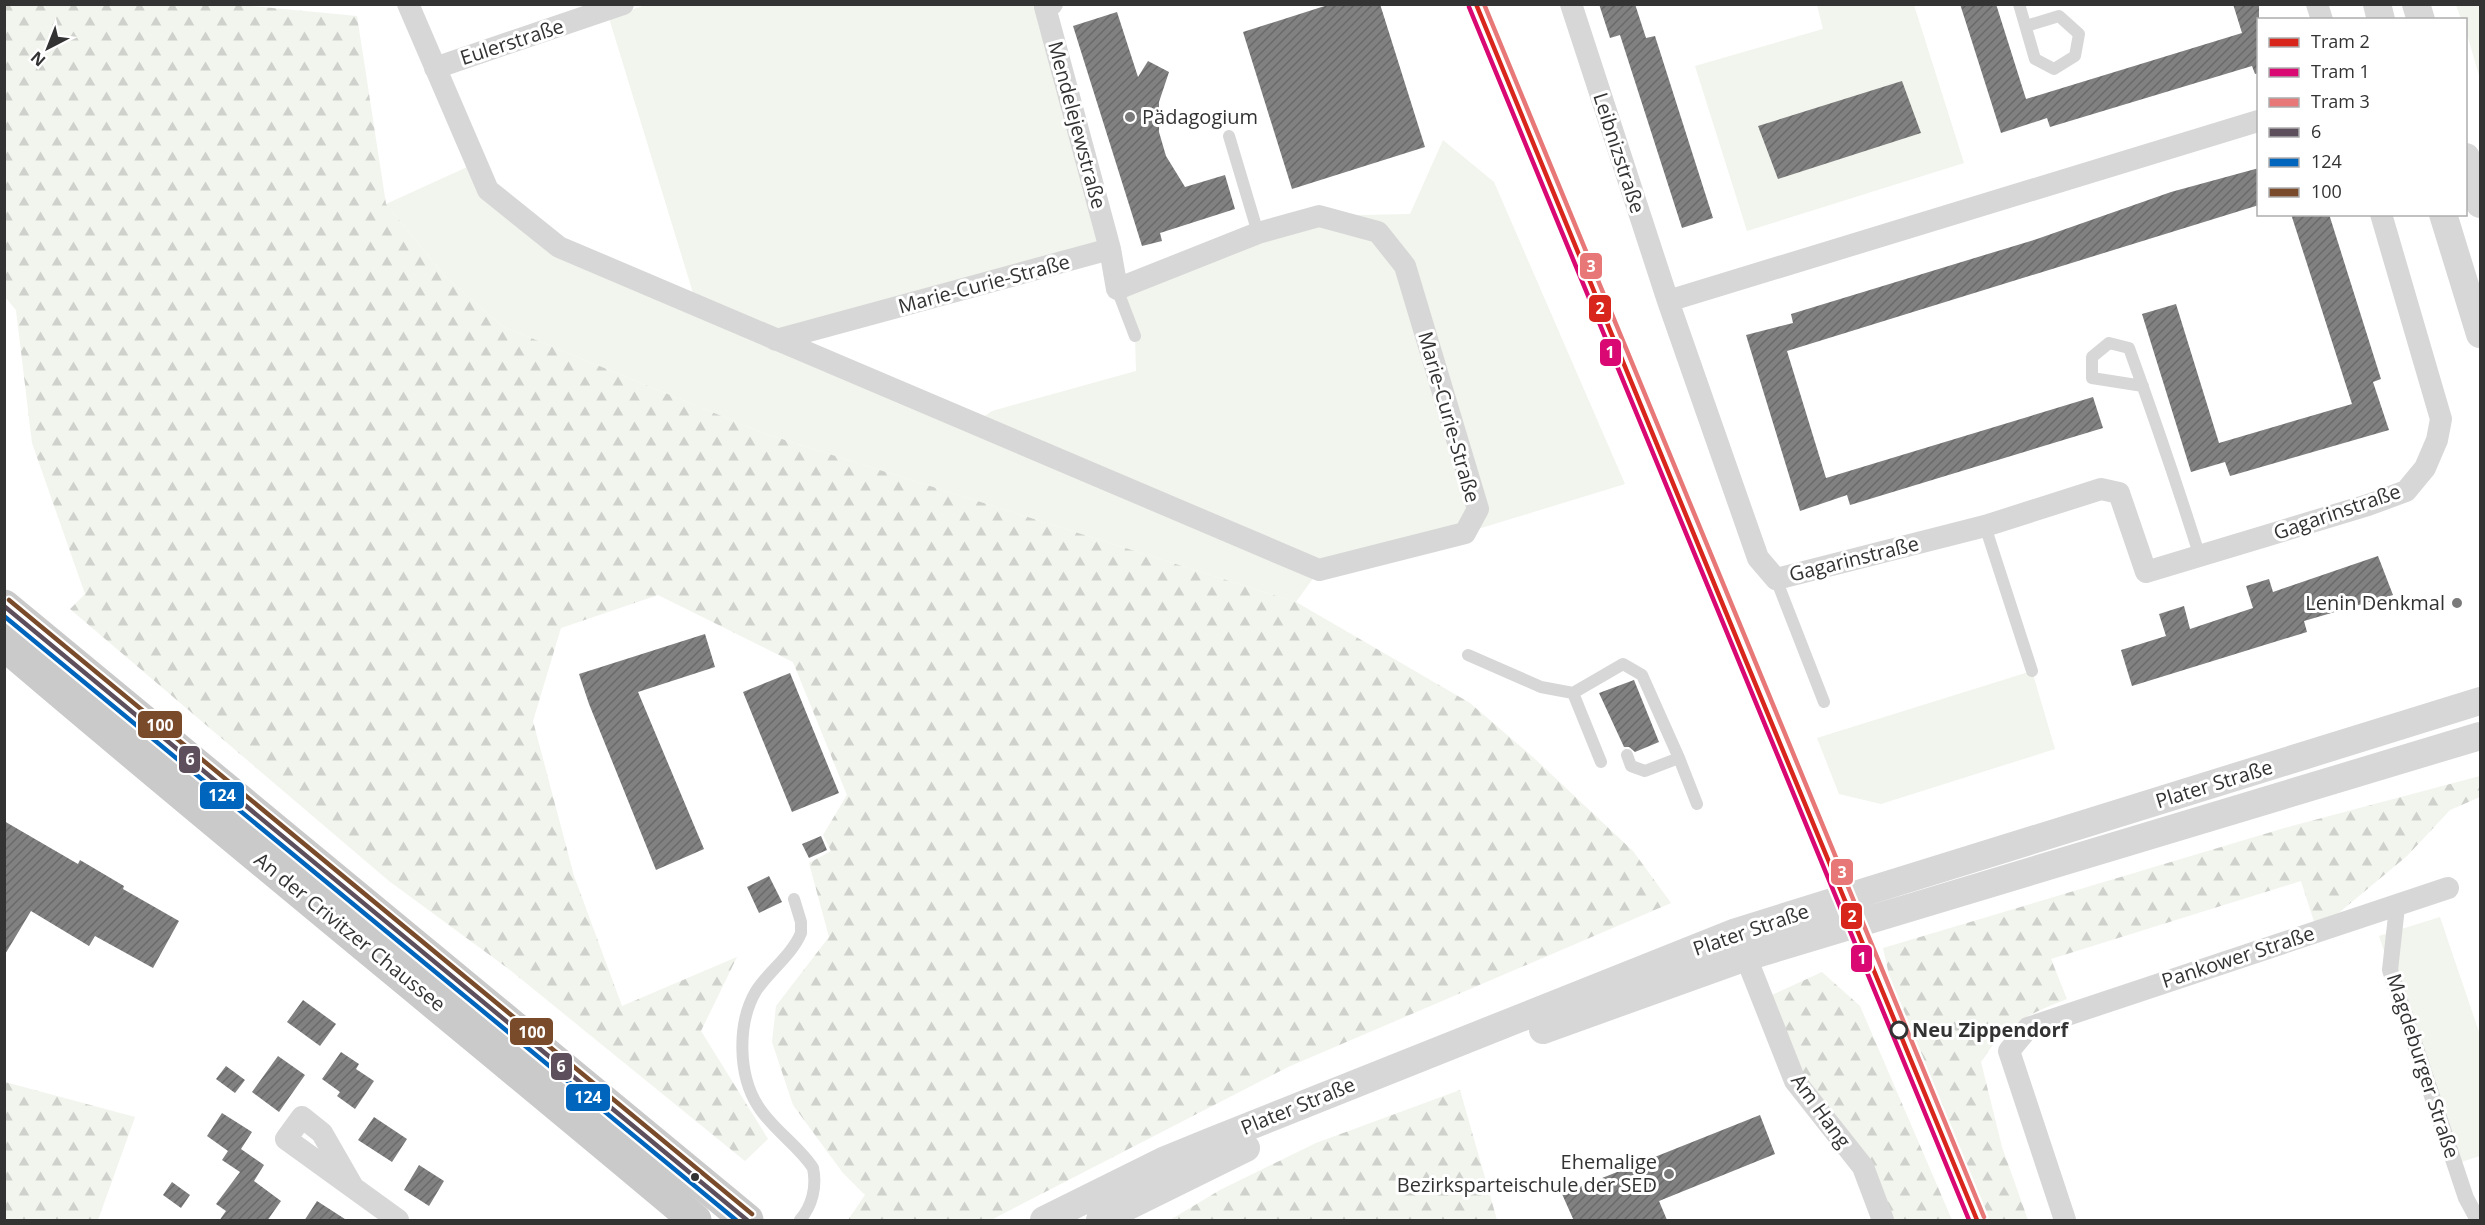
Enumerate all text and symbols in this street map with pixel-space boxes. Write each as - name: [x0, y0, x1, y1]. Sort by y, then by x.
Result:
- street label: Eulerstraße: [457, 12, 567, 71]
- north arrow: [18, 18, 78, 78]
- legend: [2257, 18, 2467, 216]
- text: Tram 2: [2311, 29, 2370, 53]
- street label: Mendelejewstraße: [1042, 38, 1113, 212]
- text: N: [26, 47, 50, 72]
- text: Tram 1: [2311, 59, 2370, 83]
- street label: Leibnizstraße: [1587, 89, 1652, 217]
- text: Tram 3: [2311, 89, 2370, 113]
- place label: Pädagogium: [1142, 103, 1258, 130]
- marker: Pädagogium: [1123, 110, 1137, 124]
- text: 6: [2311, 119, 2321, 143]
- text: 124: [2311, 149, 2342, 173]
- text: 100: [2311, 179, 2342, 203]
- street label: Marie-Curie-Straße: [895, 248, 1073, 319]
- line badge: 3: [1579, 252, 1603, 280]
- text: 3: [1586, 255, 1596, 277]
- line badge: 2: [1588, 294, 1612, 323]
- text: 2: [1595, 297, 1605, 319]
- street label: Marie-Curie-Straße: [1412, 328, 1487, 506]
- line badge: 1: [1599, 338, 1622, 367]
- text: 1: [1605, 341, 1615, 363]
- street label: Gagarinstraße: [2270, 477, 2404, 546]
- street label: Gagarinstraße: [1786, 529, 1922, 588]
- place label: Lenin Denkmal: [2305, 589, 2445, 616]
- marker: Lenin Denkmal: [2450, 596, 2464, 610]
- line badge: 100: [137, 710, 183, 739]
- text: 100: [146, 714, 174, 736]
- line badge: 6: [178, 745, 201, 774]
- text: 6: [185, 748, 195, 770]
- street label: Plater Straße: [2152, 753, 2276, 814]
- line badge: 124: [199, 781, 245, 810]
- text: 124: [208, 784, 236, 806]
- street label: An der Crivitzer Chaussee: [249, 846, 452, 1017]
- line badge: 3: [1830, 858, 1854, 886]
- text: 3: [1837, 861, 1847, 883]
- street label: Plater Straße: [1689, 897, 1812, 962]
- line badge: 2: [1840, 902, 1863, 930]
- text: 2: [1847, 905, 1857, 927]
- street label: Pankower Straße: [2158, 919, 2318, 994]
- line badge: 1: [1850, 944, 1873, 973]
- text: 1: [1857, 947, 1867, 969]
- street label: Magdeburger Straße: [2381, 970, 2466, 1162]
- place label: Neu Zippendorf: [1912, 1016, 2069, 1043]
- line badge: 100: [509, 1017, 554, 1046]
- text: 100: [518, 1021, 546, 1043]
- marker: Neu Zippendorf: [1890, 1021, 1908, 1039]
- line badge: 6: [550, 1052, 573, 1081]
- text: 6: [556, 1055, 566, 1077]
- street label: Am Hang: [1785, 1068, 1857, 1153]
- street label: Plater Straße: [1237, 1070, 1359, 1141]
- line badge: 124: [565, 1083, 611, 1112]
- text: 124: [574, 1086, 602, 1108]
- place label: Ehemalige Bezirksparteischule der SED: [1397, 1148, 1657, 1198]
- marker: Ehemalige Bezirksparteischule der SED: [1662, 1167, 1676, 1181]
- unlabelled marker: [689, 1171, 701, 1183]

